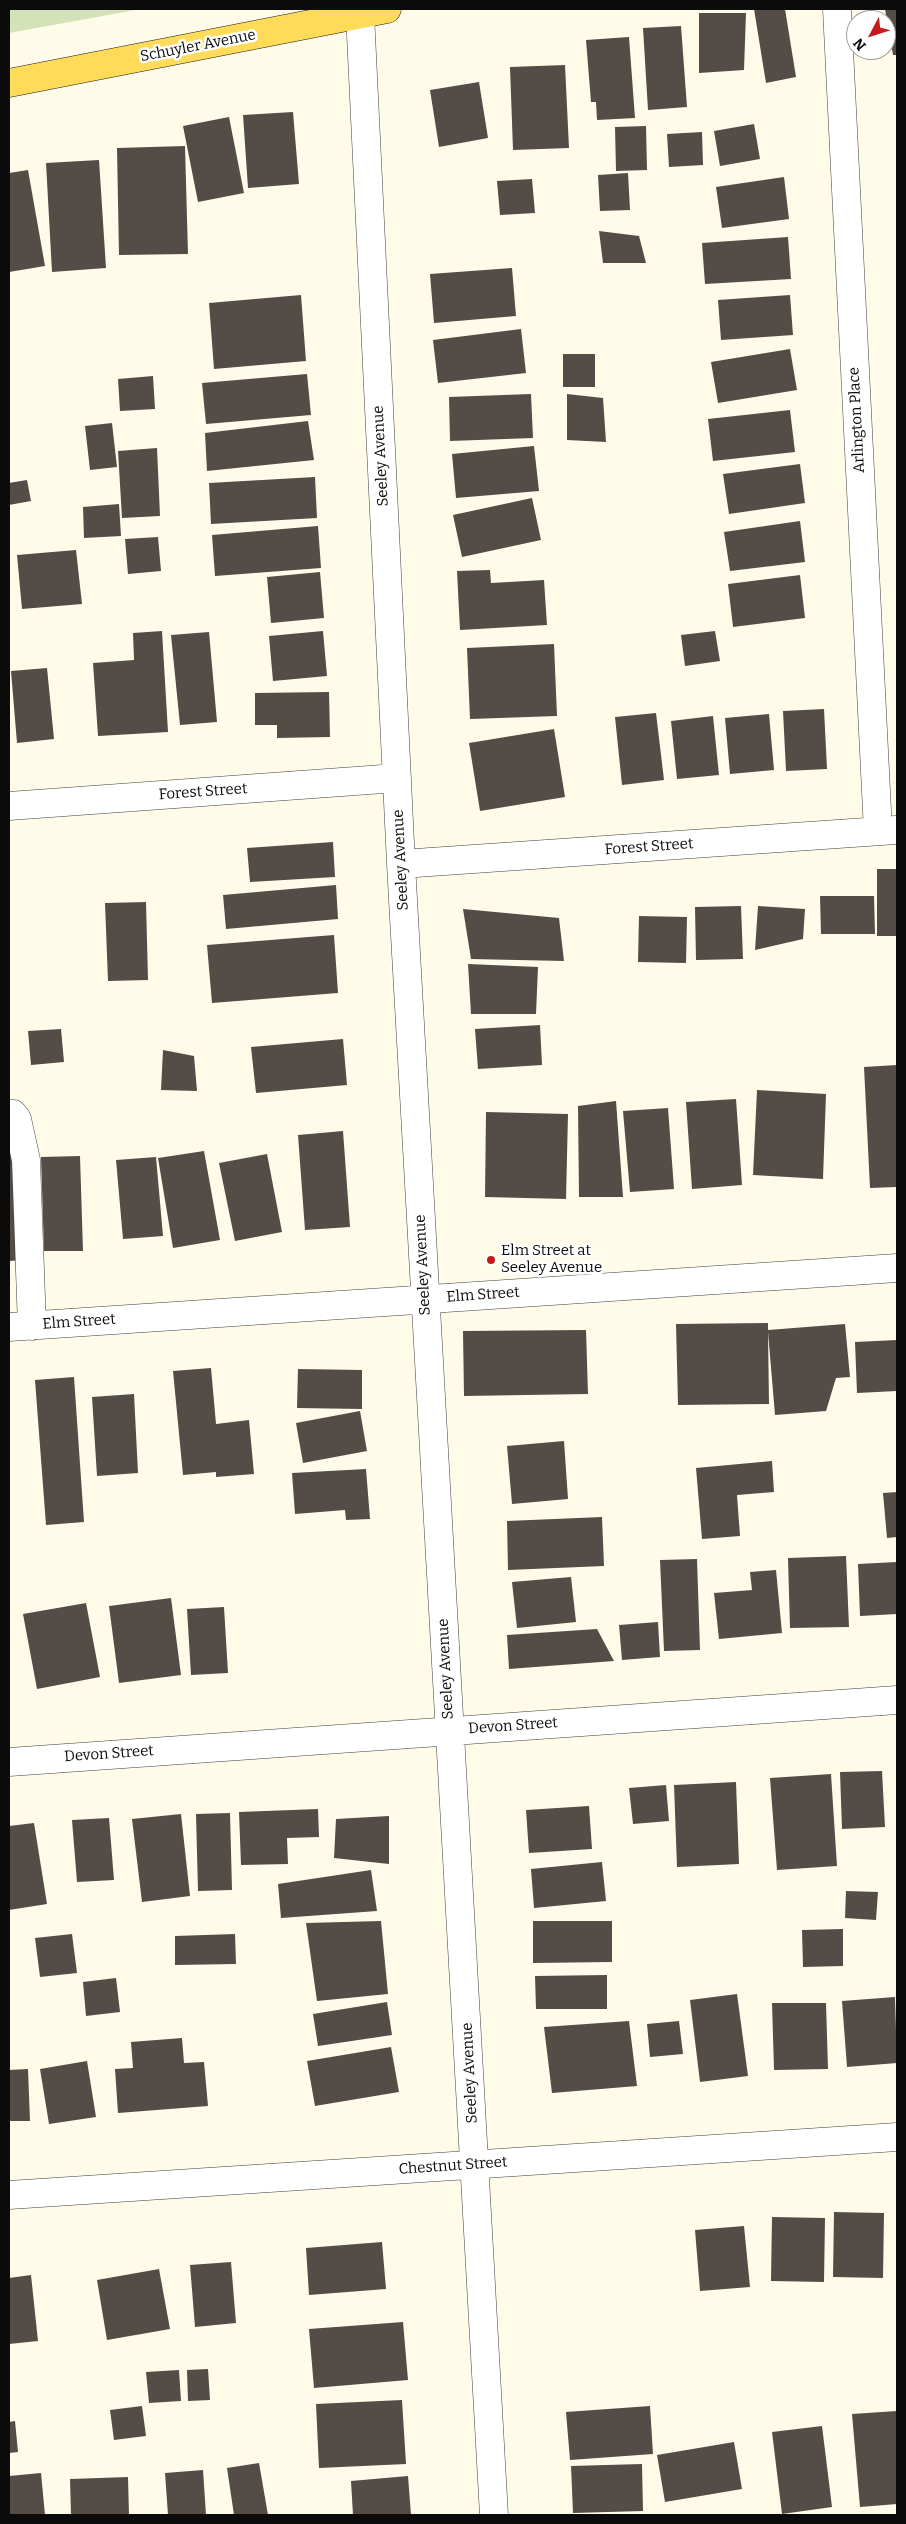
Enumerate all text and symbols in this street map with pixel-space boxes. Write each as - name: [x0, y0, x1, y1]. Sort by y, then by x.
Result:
- north arrow: [846, 10, 896, 60]
- street label: Schuyler Avenue: [139, 26, 257, 66]
- text: N: [850, 35, 870, 54]
- street label: Arlington Place: [845, 366, 869, 474]
- street label: Seeley Avenue: [369, 405, 393, 507]
- street label: Forest Street: [158, 780, 248, 804]
- street label: Seeley Avenue: [389, 809, 413, 911]
- street label: Forest Street: [604, 835, 694, 859]
- street label: Seeley Avenue: [411, 1214, 435, 1316]
- place label: Elm Street at Seeley Avenue: [501, 1242, 602, 1277]
- marker: Elm Street at Seeley Avenue: [485, 1254, 497, 1266]
- street label: Elm Street: [446, 1283, 520, 1307]
- street label: Elm Street: [42, 1310, 116, 1334]
- street label: Seeley Avenue: [434, 1618, 458, 1720]
- street label: Devon Street: [468, 1714, 558, 1738]
- street label: Devon Street: [64, 1742, 154, 1766]
- street label: Seeley Avenue: [458, 2022, 482, 2124]
- street label: Chestnut Street: [398, 2153, 508, 2179]

